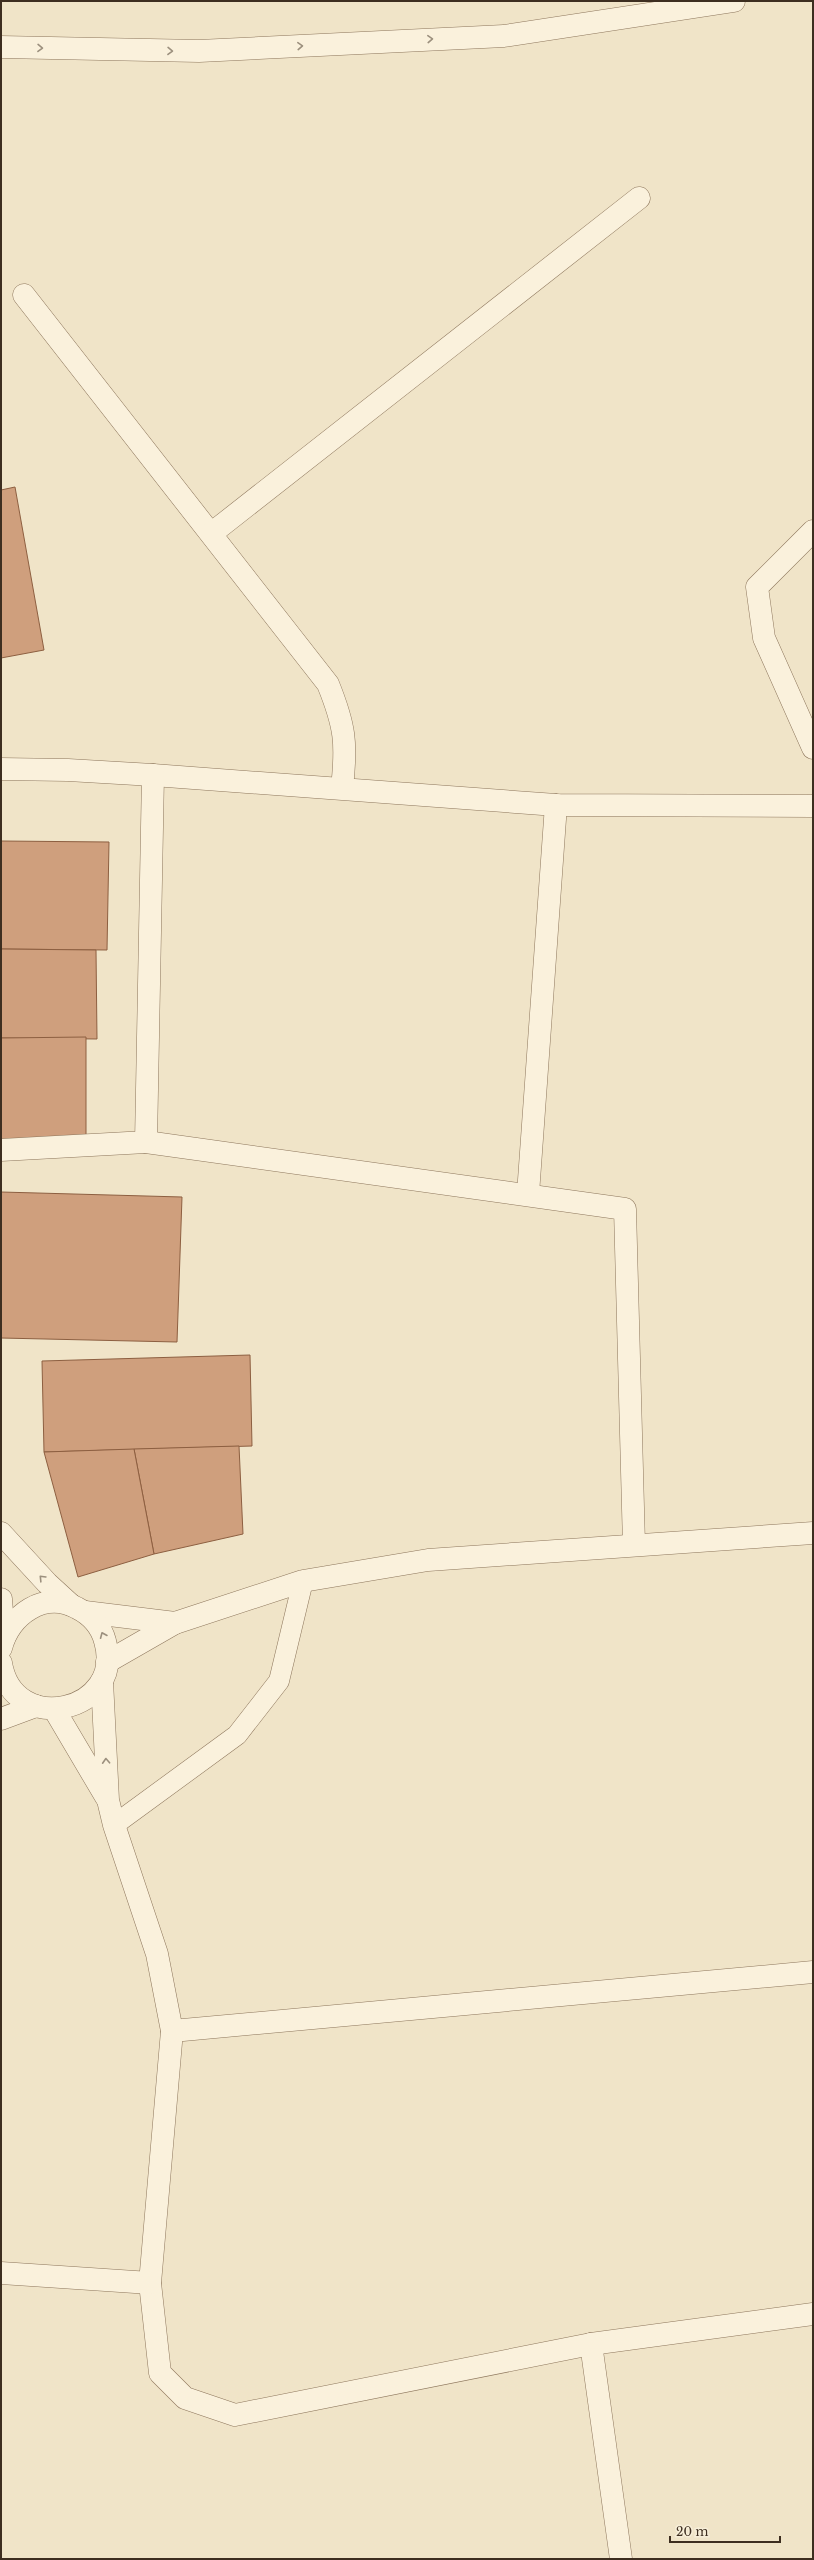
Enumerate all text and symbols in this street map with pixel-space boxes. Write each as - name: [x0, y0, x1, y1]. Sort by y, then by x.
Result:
- one-way arrow: [427, 35, 433, 44]
- one-way arrow: [297, 42, 303, 50]
- one-way arrow: [37, 44, 43, 52]
- one-way arrow: [167, 46, 173, 55]
- one-way arrow: [40, 1575, 47, 1583]
- one-way arrow: [99, 1631, 107, 1638]
- one-way arrow: [101, 1758, 110, 1764]
- scale bar: [670, 2518, 780, 2544]
- text: 20 m: [676, 2524, 708, 2539]

